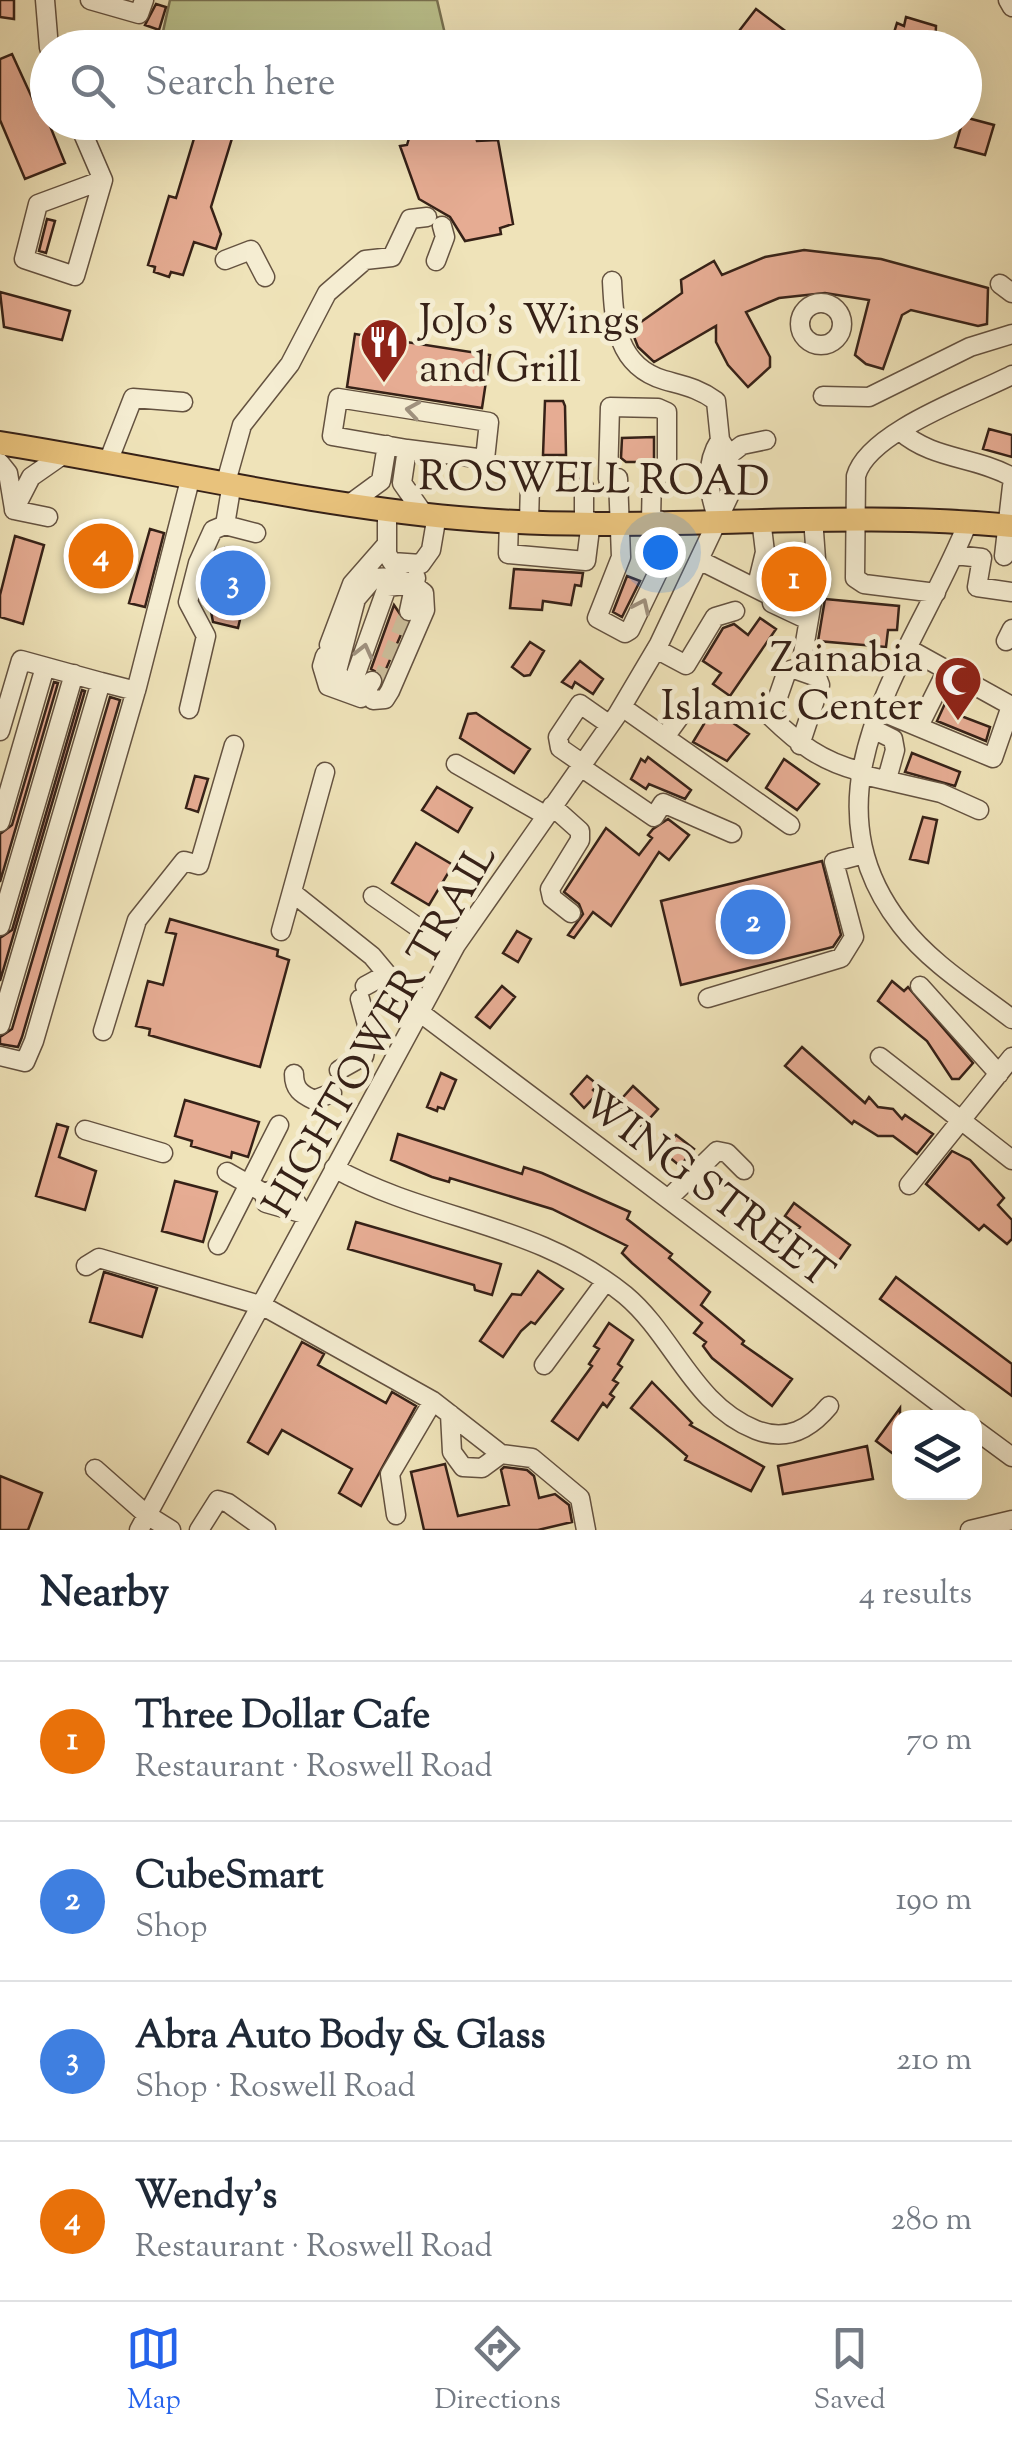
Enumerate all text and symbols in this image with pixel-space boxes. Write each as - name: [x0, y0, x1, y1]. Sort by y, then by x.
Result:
- search box: [30, 30, 982, 140]
- icon: search: [65, 58, 120, 113]
- text: Search here: [145, 58, 336, 112]
- place label: JoJo's Wings and Grill: [417, 293, 640, 401]
- restaurant icon: JoJo's Wings and Grill: [358, 316, 410, 384]
- one-way arrow: [405, 400, 421, 421]
- street label: ROSWELL ROAD: [418, 449, 770, 515]
- pin: 4: [68, 518, 134, 594]
- your location: [635, 527, 686, 578]
- pin: 1: [762, 542, 826, 616]
- pin: 3: [200, 546, 266, 620]
- one-way arrow: [629, 598, 649, 616]
- place label: Zainabia Islamic Center: [661, 631, 923, 739]
- one-way arrow: [352, 643, 373, 660]
- mosque icon: Zainabia Islamic Center: [932, 654, 984, 722]
- street label: HIGHTOWER TRAIL: [251, 833, 514, 1230]
- pin: 2: [720, 884, 786, 960]
- street label: WING STREET: [567, 1075, 845, 1305]
- map controls: [892, 1410, 982, 1500]
- button: layers: [892, 1410, 982, 1500]
- text: Nearby: [40, 1565, 169, 1625]
- text: 4 results: [859, 1572, 972, 1618]
- text: Three Dollar Cafe: [135, 1691, 430, 1745]
- text: 1: [67, 1718, 78, 1764]
- text: 70 m: [906, 1718, 972, 1764]
- text: Restaurant · Roswell Road: [135, 1745, 493, 1791]
- text: CubeSmart: [135, 1851, 323, 1905]
- text: 2: [65, 1878, 80, 1924]
- text: 190 m: [896, 1878, 972, 1924]
- text: Shop: [135, 1905, 207, 1951]
- text: Abra Auto Body & Glass: [135, 2011, 545, 2065]
- text: 3: [66, 2038, 79, 2084]
- text: 210 m: [896, 2038, 972, 2084]
- text: Shop · Roswell Road: [135, 2065, 416, 2111]
- text: Wendy's: [135, 2171, 277, 2225]
- text: 4: [64, 2198, 81, 2244]
- text: 280 m: [891, 2198, 972, 2244]
- text: Restaurant · Roswell Road: [135, 2225, 493, 2271]
- tab: Map: [126, 2321, 181, 2421]
- tab: Directions: [434, 2321, 561, 2421]
- tab: Saved: [814, 2321, 886, 2421]

